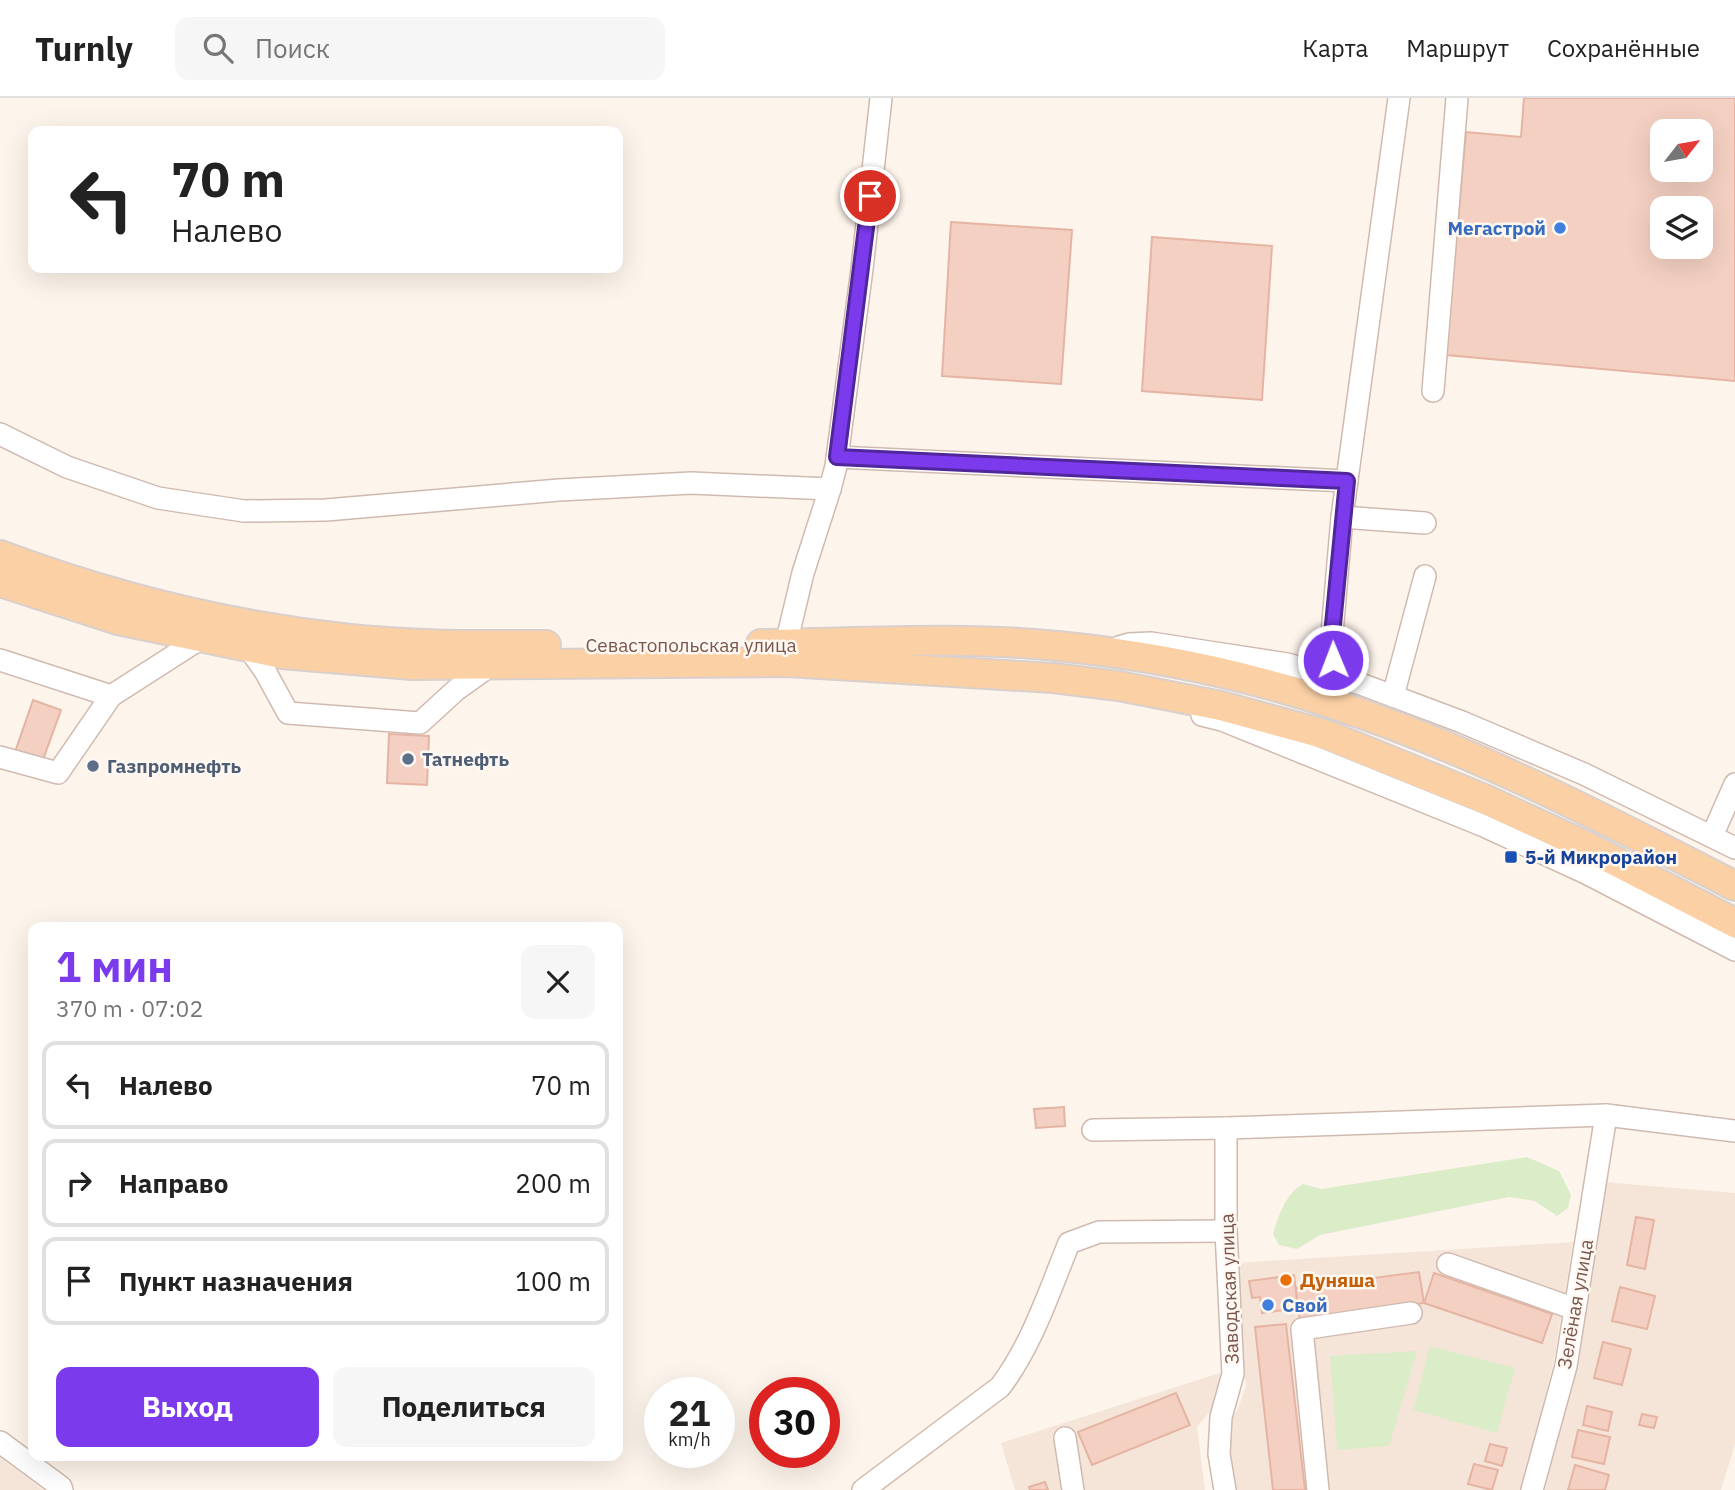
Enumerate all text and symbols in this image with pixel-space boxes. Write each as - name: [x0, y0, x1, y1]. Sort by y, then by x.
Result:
- search box: [175, 17, 665, 80]
- text: Turnly: [35, 27, 133, 70]
- icon: search: [199, 29, 237, 67]
- text: Поиск: [255, 31, 330, 65]
- text: Карта: [1302, 32, 1368, 64]
- text: Маршрут: [1406, 32, 1509, 64]
- text: Сохранённые: [1547, 32, 1700, 64]
- north arrow: [1650, 119, 1713, 182]
- map controls: [1650, 119, 1713, 259]
- text: 70 m: [171, 147, 285, 210]
- icon: left: [56, 154, 147, 245]
- pin: [840, 166, 900, 226]
- icon: arrive: [851, 177, 889, 215]
- button: layers: [1650, 196, 1713, 259]
- text: Налево: [171, 209, 282, 251]
- place label: Мегастрой: [1447, 216, 1546, 240]
- marker: Мегастрой: [1552, 220, 1568, 236]
- position arrow: [1296, 623, 1370, 697]
- street label: Севастопольская улица: [585, 633, 797, 657]
- place label: Татнефть: [422, 747, 509, 771]
- marker: Татнефть: [400, 751, 416, 767]
- place label: Газпромнефть: [107, 754, 242, 778]
- marker: Газпромнефть: [85, 758, 101, 774]
- place label: 5-й Микрорайон: [1525, 845, 1677, 869]
- marker: 5-й Микрорайон: [1503, 849, 1519, 865]
- text: 1 мин: [56, 939, 173, 994]
- button: close: [521, 945, 595, 1019]
- text: 370 m · 07:02: [56, 993, 203, 1023]
- icon: left: [60, 1066, 98, 1104]
- text: Налево: [119, 1068, 213, 1102]
- text: 70 m: [531, 1068, 591, 1102]
- icon: right: [60, 1164, 98, 1202]
- text: Направо: [119, 1166, 228, 1200]
- text: 200 m: [515, 1166, 591, 1200]
- street label: Заводская улица: [1214, 1213, 1244, 1365]
- street label: Зелёная улица: [1552, 1237, 1598, 1371]
- icon: arrive: [60, 1262, 98, 1300]
- text: Пункт назначения: [119, 1264, 353, 1298]
- text: 100 m: [515, 1264, 591, 1298]
- place label: Дуняша: [1300, 1268, 1375, 1292]
- marker: Дуняша: [1278, 1272, 1294, 1288]
- place label: Свой: [1282, 1293, 1328, 1317]
- marker: Свой: [1260, 1297, 1276, 1313]
- button: Выход: [56, 1367, 319, 1447]
- button: Поделиться: [333, 1367, 595, 1447]
- speed limit sign: 30: [749, 1377, 840, 1468]
- text: 21: [668, 1390, 711, 1436]
- text: km/h: [668, 1428, 711, 1451]

